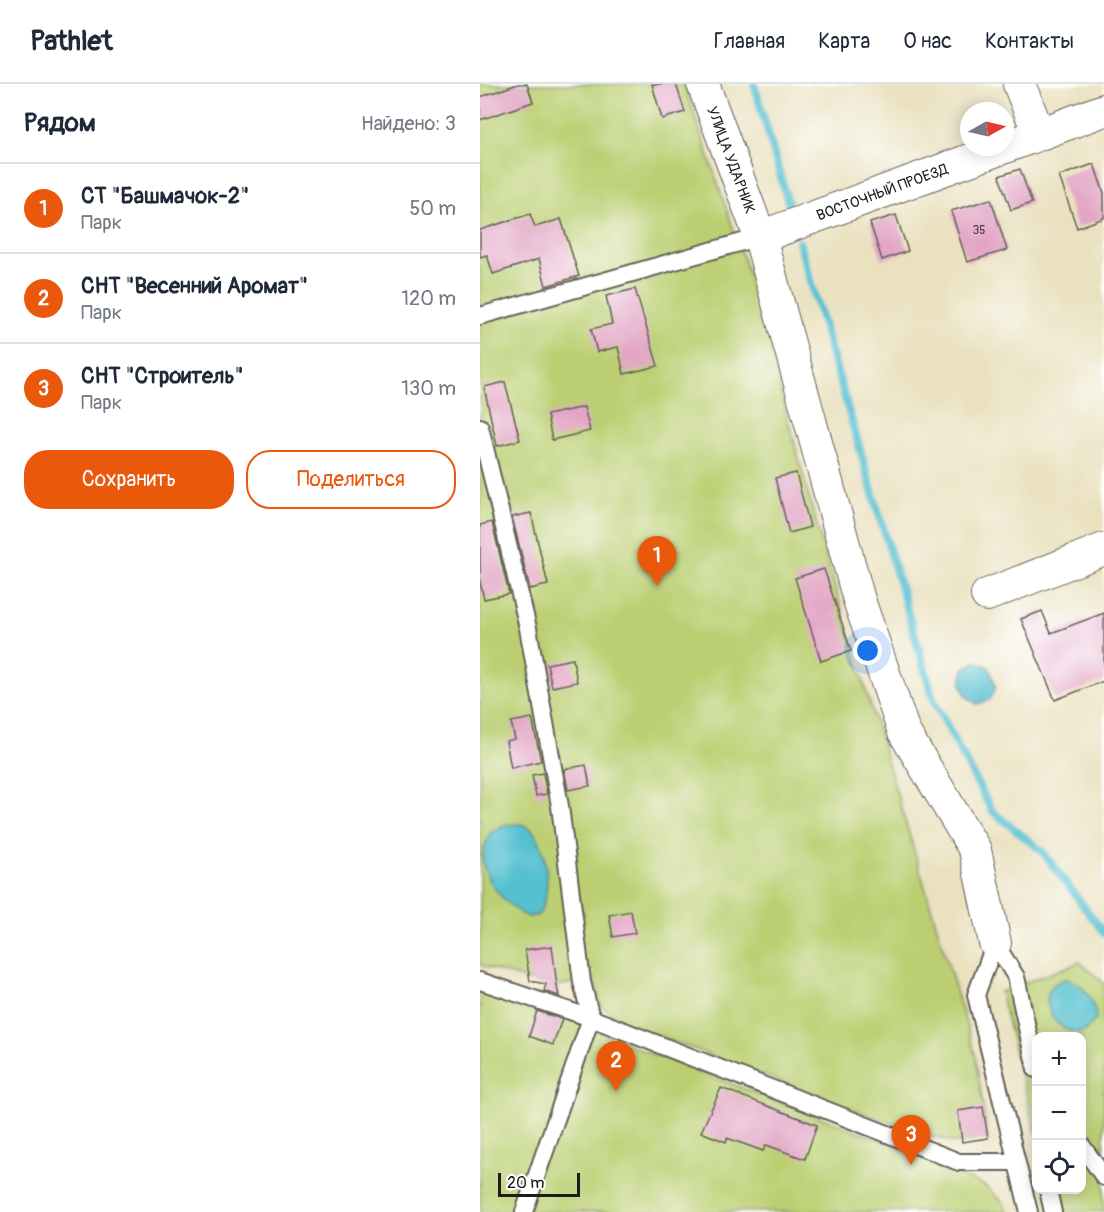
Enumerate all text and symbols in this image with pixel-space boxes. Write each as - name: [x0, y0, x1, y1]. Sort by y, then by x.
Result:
- text: Pathlet: [30, 24, 113, 59]
- text: Главная: [714, 28, 785, 55]
- text: Карта: [818, 28, 870, 55]
- text: О нас: [903, 28, 952, 55]
- text: Контакты: [985, 28, 1074, 55]
- north arrow: [960, 102, 1014, 156]
- street label: УЛИЦА УДАРНИК: [703, 104, 760, 216]
- text: Рядом: [24, 107, 96, 139]
- text: Найдено: 3: [361, 111, 456, 136]
- street label: ВОСТОЧНЫЙ ПРОЕЗД: [814, 159, 951, 225]
- text: СТ "Башмачок-2": [81, 182, 249, 210]
- text: 1: [40, 196, 47, 221]
- text: 50 m: [409, 196, 456, 221]
- text: Парк: [81, 210, 122, 235]
- house number: 35: [972, 223, 986, 238]
- text: СНТ "Весенний Аромат": [81, 272, 308, 300]
- text: 2: [38, 286, 49, 311]
- text: 120 m: [401, 286, 456, 311]
- text: Парк: [81, 300, 122, 325]
- text: СНТ "Строитель": [81, 362, 244, 390]
- text: 3: [38, 376, 49, 401]
- text: 130 m: [401, 376, 456, 401]
- text: Парк: [81, 390, 122, 415]
- button: Сохранить: [24, 450, 234, 509]
- button: Поделиться: [246, 450, 456, 509]
- pin: 1: [638, 536, 676, 586]
- your location: [853, 636, 882, 665]
- map controls: [1032, 1032, 1086, 1194]
- button: +: [1032, 1032, 1086, 1086]
- pin: 2: [596, 1042, 636, 1091]
- button: −: [1032, 1086, 1086, 1140]
- pin: 3: [892, 1116, 930, 1165]
- button: locate: [1032, 1140, 1086, 1194]
- scale bar: [498, 1170, 580, 1198]
- text: 20 m: [507, 1173, 545, 1193]

